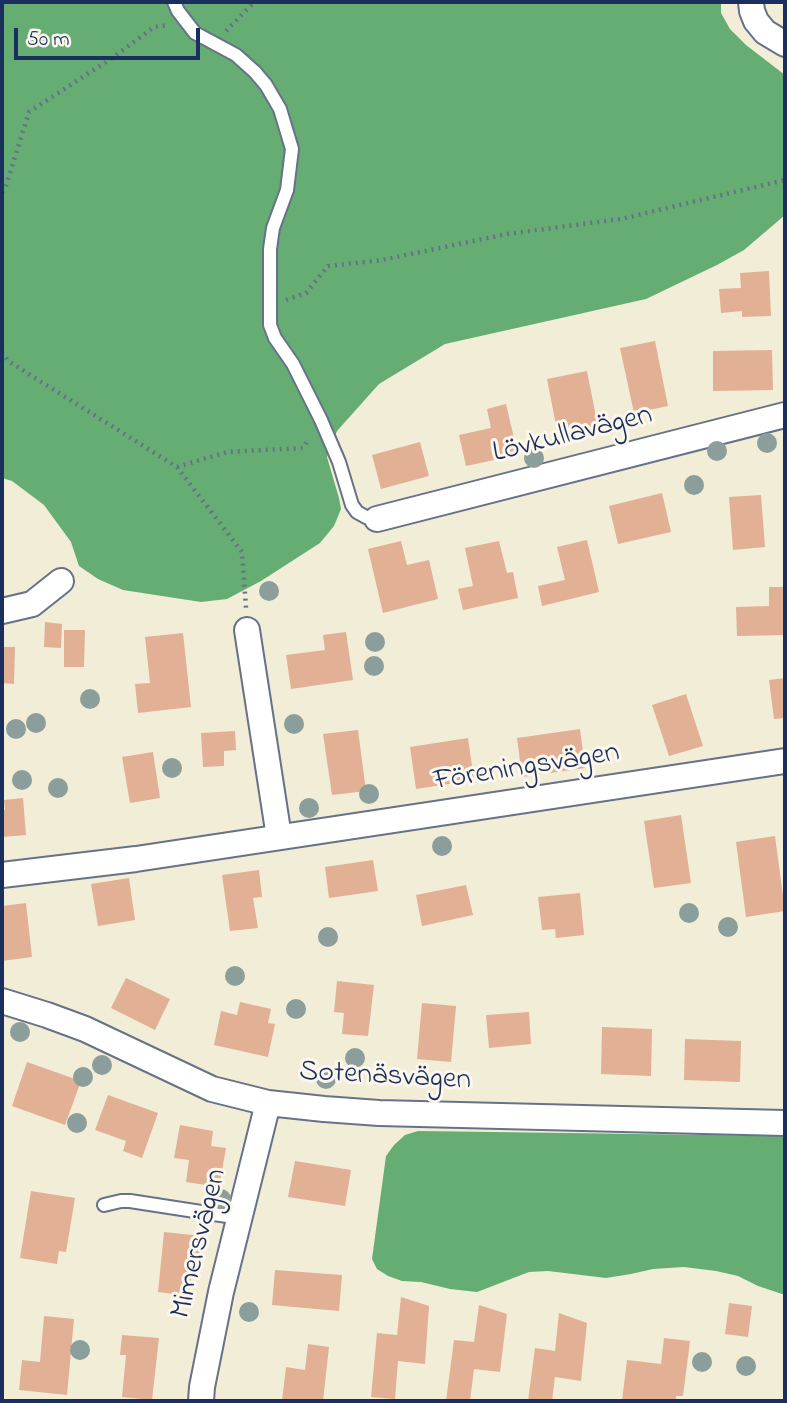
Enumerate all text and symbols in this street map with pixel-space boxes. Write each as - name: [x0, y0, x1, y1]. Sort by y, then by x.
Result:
- scale bar: [18, 14, 203, 58]
- text: 50 m: [27, 25, 70, 55]
- street label: Lövkullavägen: [489, 399, 657, 473]
- street label: Föreningsvägen: [432, 737, 622, 801]
- street label: Sotenäsvägen: [298, 1056, 472, 1100]
- street label: Mimersvägen: [165, 1165, 237, 1323]

